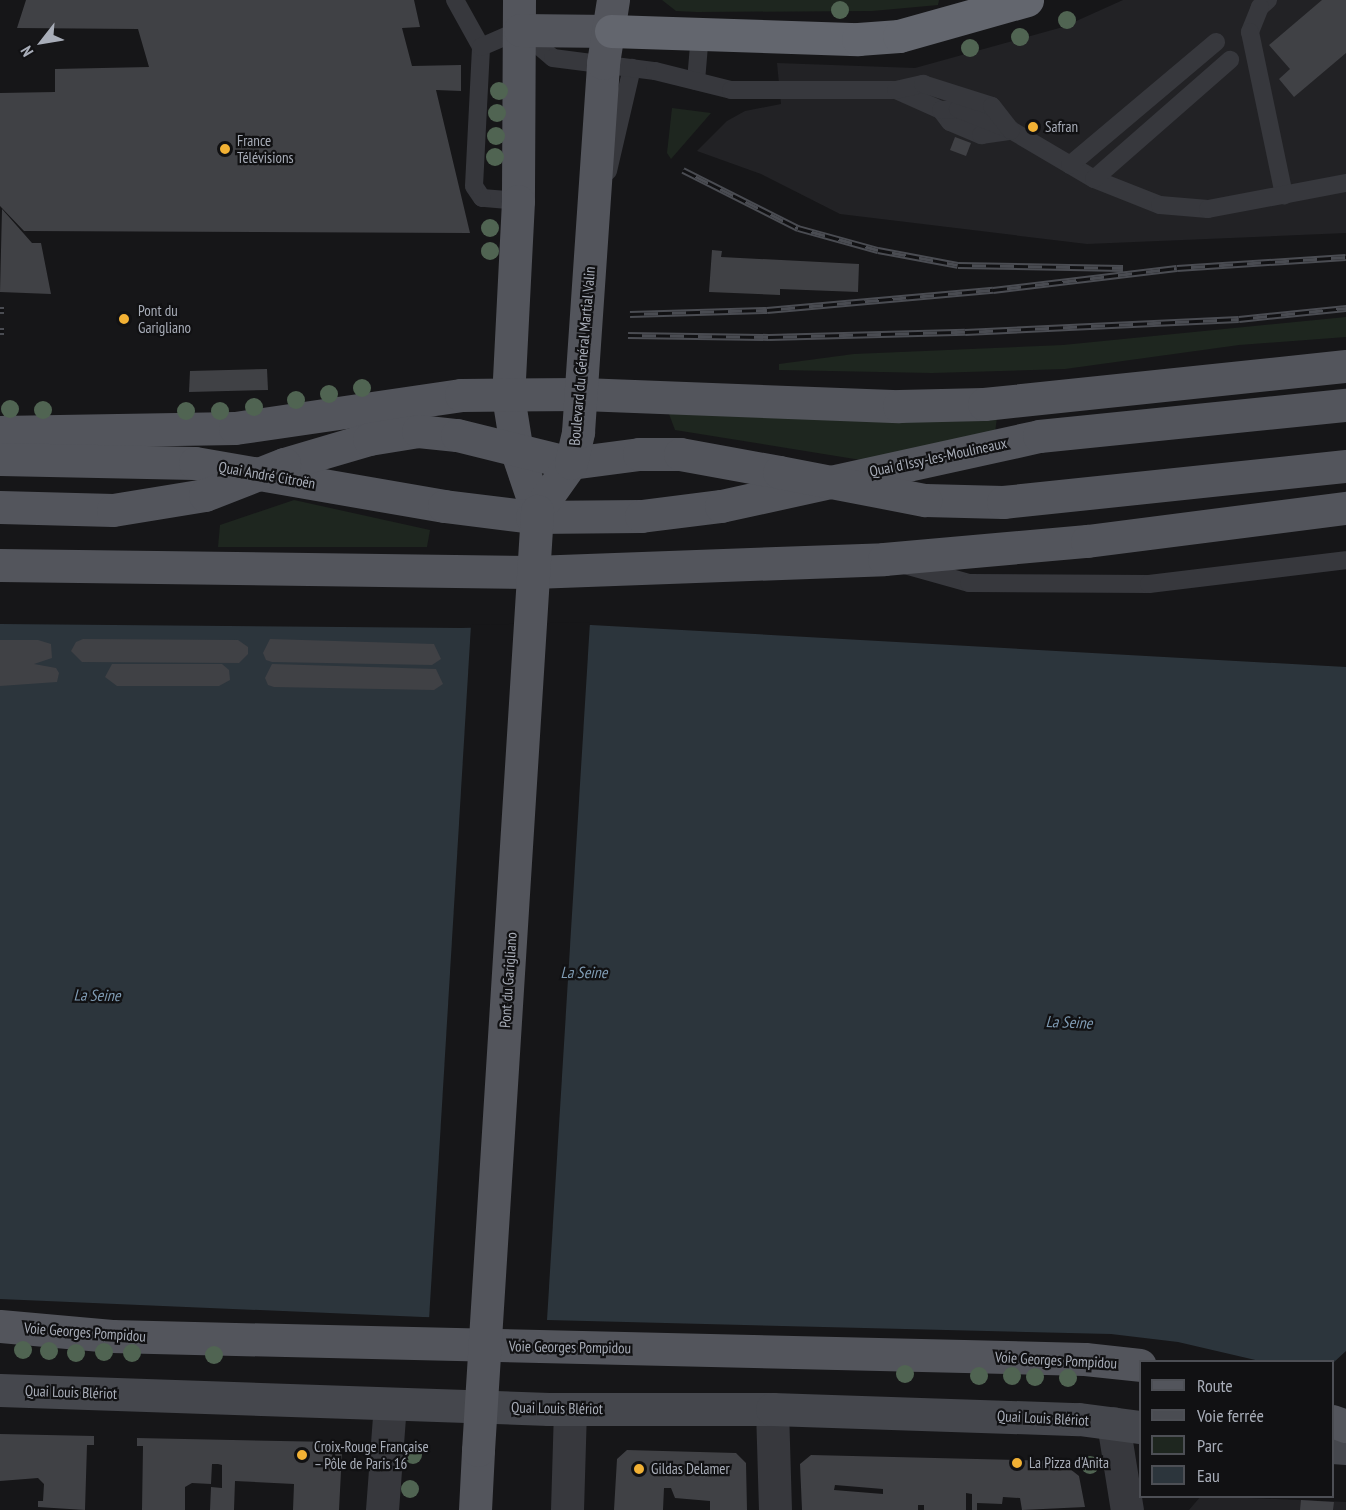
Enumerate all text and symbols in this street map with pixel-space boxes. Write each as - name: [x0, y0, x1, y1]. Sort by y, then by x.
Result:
- north arrow: [12, 12, 72, 72]
- text: N: [16, 42, 37, 60]
- place label: Safran: [1045, 118, 1078, 136]
- marker: Safran: [1026, 120, 1040, 134]
- place label: France Télévisions: [237, 131, 294, 166]
- marker: France Télévisions: [218, 142, 232, 156]
- street label: Boulevard du Général Martial Valin: [565, 265, 599, 447]
- place label: Pont du Garigliano: [138, 301, 191, 336]
- marker: Pont du Garigliano: [115, 310, 133, 328]
- street label: Quai d'Issy-les-Moulineaux: [868, 434, 1008, 480]
- street label: Quai André Citroën: [217, 458, 317, 492]
- street label: Pont du Garigliano: [496, 932, 520, 1028]
- water label: La Seine: [561, 962, 607, 982]
- water label: La Seine: [73, 985, 121, 1005]
- water label: La Seine: [1045, 1012, 1093, 1032]
- street label: Voie Georges Pompidou: [23, 1319, 147, 1345]
- street label: Voie Georges Pompidou: [509, 1337, 631, 1357]
- street label: Voie Georges Pompidou: [995, 1348, 1117, 1372]
- legend: [1139, 1360, 1334, 1498]
- text: Route: [1197, 1374, 1233, 1397]
- street label: Quai Louis Blériot: [25, 1381, 117, 1403]
- street label: Quai Louis Blériot: [511, 1398, 603, 1418]
- text: Voie ferrée: [1197, 1404, 1264, 1427]
- street label: Quai Louis Blériot: [997, 1407, 1089, 1429]
- text: Parc: [1197, 1434, 1223, 1457]
- place label: Croix-Rouge Française – Pôle de Paris 16: [314, 1437, 429, 1472]
- marker: Croix-Rouge Française – Pôle de Paris 16: [295, 1448, 309, 1462]
- place label: La Pizza d'Anita: [1029, 1454, 1109, 1472]
- marker: La Pizza d'Anita: [1010, 1456, 1024, 1470]
- place label: Gildas Delamer: [651, 1460, 730, 1478]
- marker: Gildas Delamer: [632, 1462, 646, 1476]
- text: Eau: [1197, 1464, 1220, 1487]

